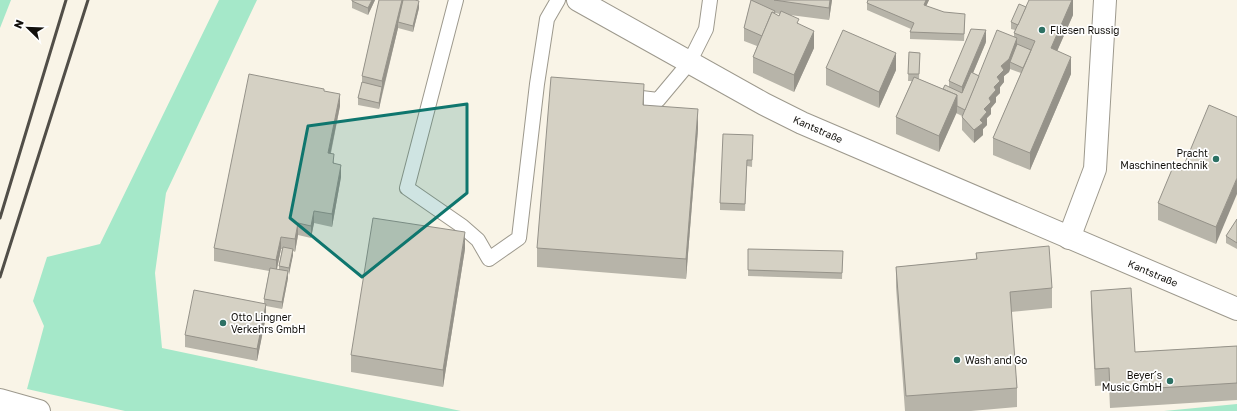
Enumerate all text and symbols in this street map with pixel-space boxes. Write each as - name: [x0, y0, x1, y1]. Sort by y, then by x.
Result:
- north arrow: [8, 8, 48, 48]
- text: N: [11, 18, 26, 30]
- place label: Fliesen Russig: [1050, 24, 1119, 36]
- marker: Fliesen Russig: [1037, 25, 1047, 35]
- street label: Kantstraße: [791, 113, 845, 145]
- place label: Pracht Maschinentechnik: [1120, 147, 1208, 171]
- marker: Pracht Maschinentechnik: [1211, 154, 1221, 164]
- street label: Kantstraße: [1126, 257, 1180, 289]
- place label: Otto Lingner Verkehrs GmbH: [231, 311, 306, 335]
- marker: Otto Lingner Verkehrs GmbH: [218, 318, 228, 328]
- place label: Wash and Go: [965, 354, 1027, 366]
- marker: Wash and Go: [952, 355, 962, 365]
- place label: Beyer´s Music GmbH: [1102, 369, 1162, 393]
- marker: Beyer´s Music GmbH: [1165, 376, 1175, 386]

